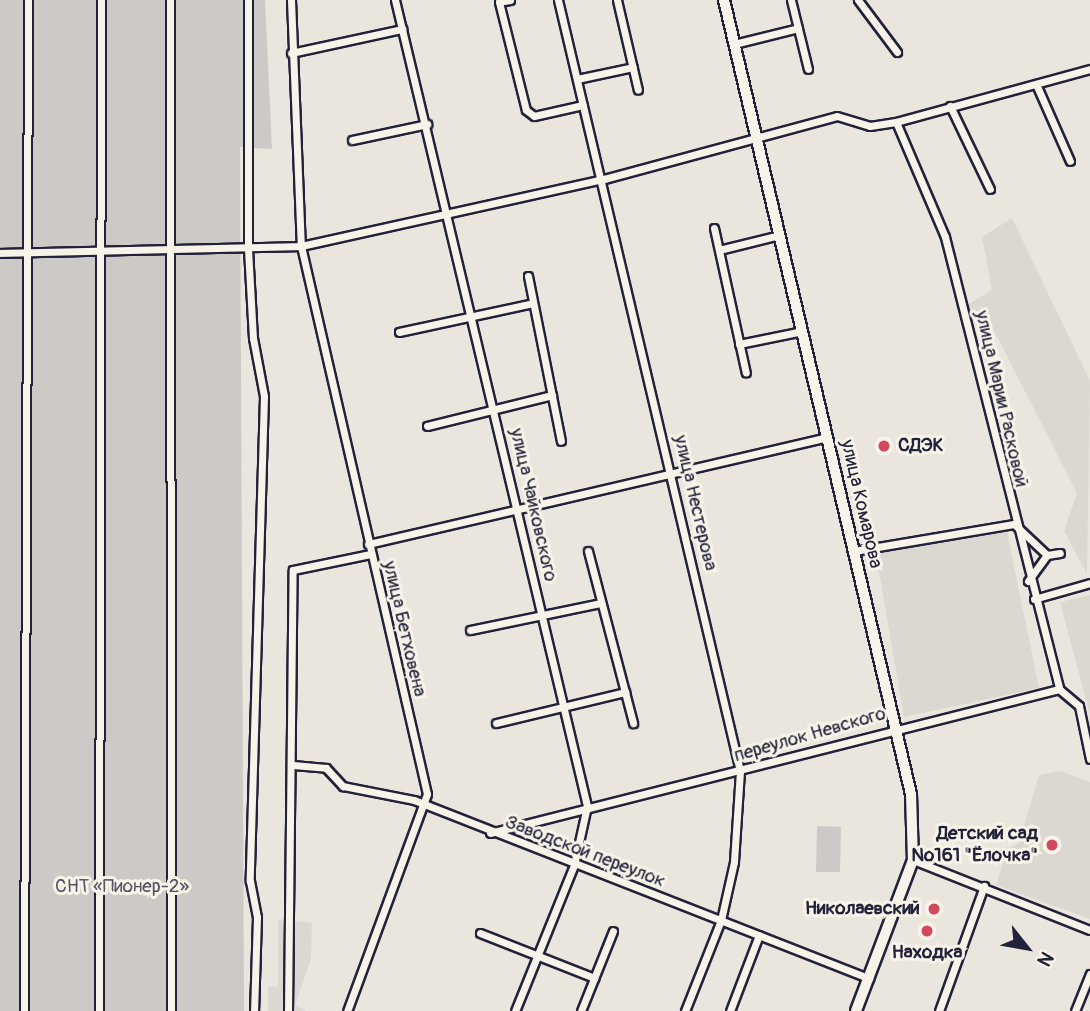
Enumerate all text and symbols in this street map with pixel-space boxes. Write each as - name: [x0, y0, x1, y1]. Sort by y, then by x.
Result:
- street label: улица Марии Расковой: [970, 308, 1032, 490]
- street label: улица Чайковского: [504, 426, 562, 584]
- street label: улица Нестерова: [668, 433, 722, 573]
- place label: СДЭК: [898, 435, 943, 457]
- street label: улица Комарова: [835, 437, 887, 571]
- marker: СДЭК: [876, 438, 892, 454]
- street label: улица Бетховена: [377, 559, 431, 699]
- street label: переулок Невского: [732, 702, 888, 768]
- street label: Заводской переулок: [502, 811, 668, 893]
- place label: Детский сад №161 "Ёлочка": [911, 823, 1038, 867]
- marker: Детский сад №161 "Ёлочка": [1044, 837, 1060, 853]
- park label: СНТ «Пионер-2»: [55, 876, 189, 898]
- place label: Николаевский: [805, 898, 920, 920]
- marker: Николаевский: [926, 901, 942, 917]
- north arrow: [992, 913, 1062, 983]
- marker: Находка: [919, 923, 935, 939]
- place label: Находка: [892, 942, 962, 964]
- text: N: [1031, 947, 1059, 971]

